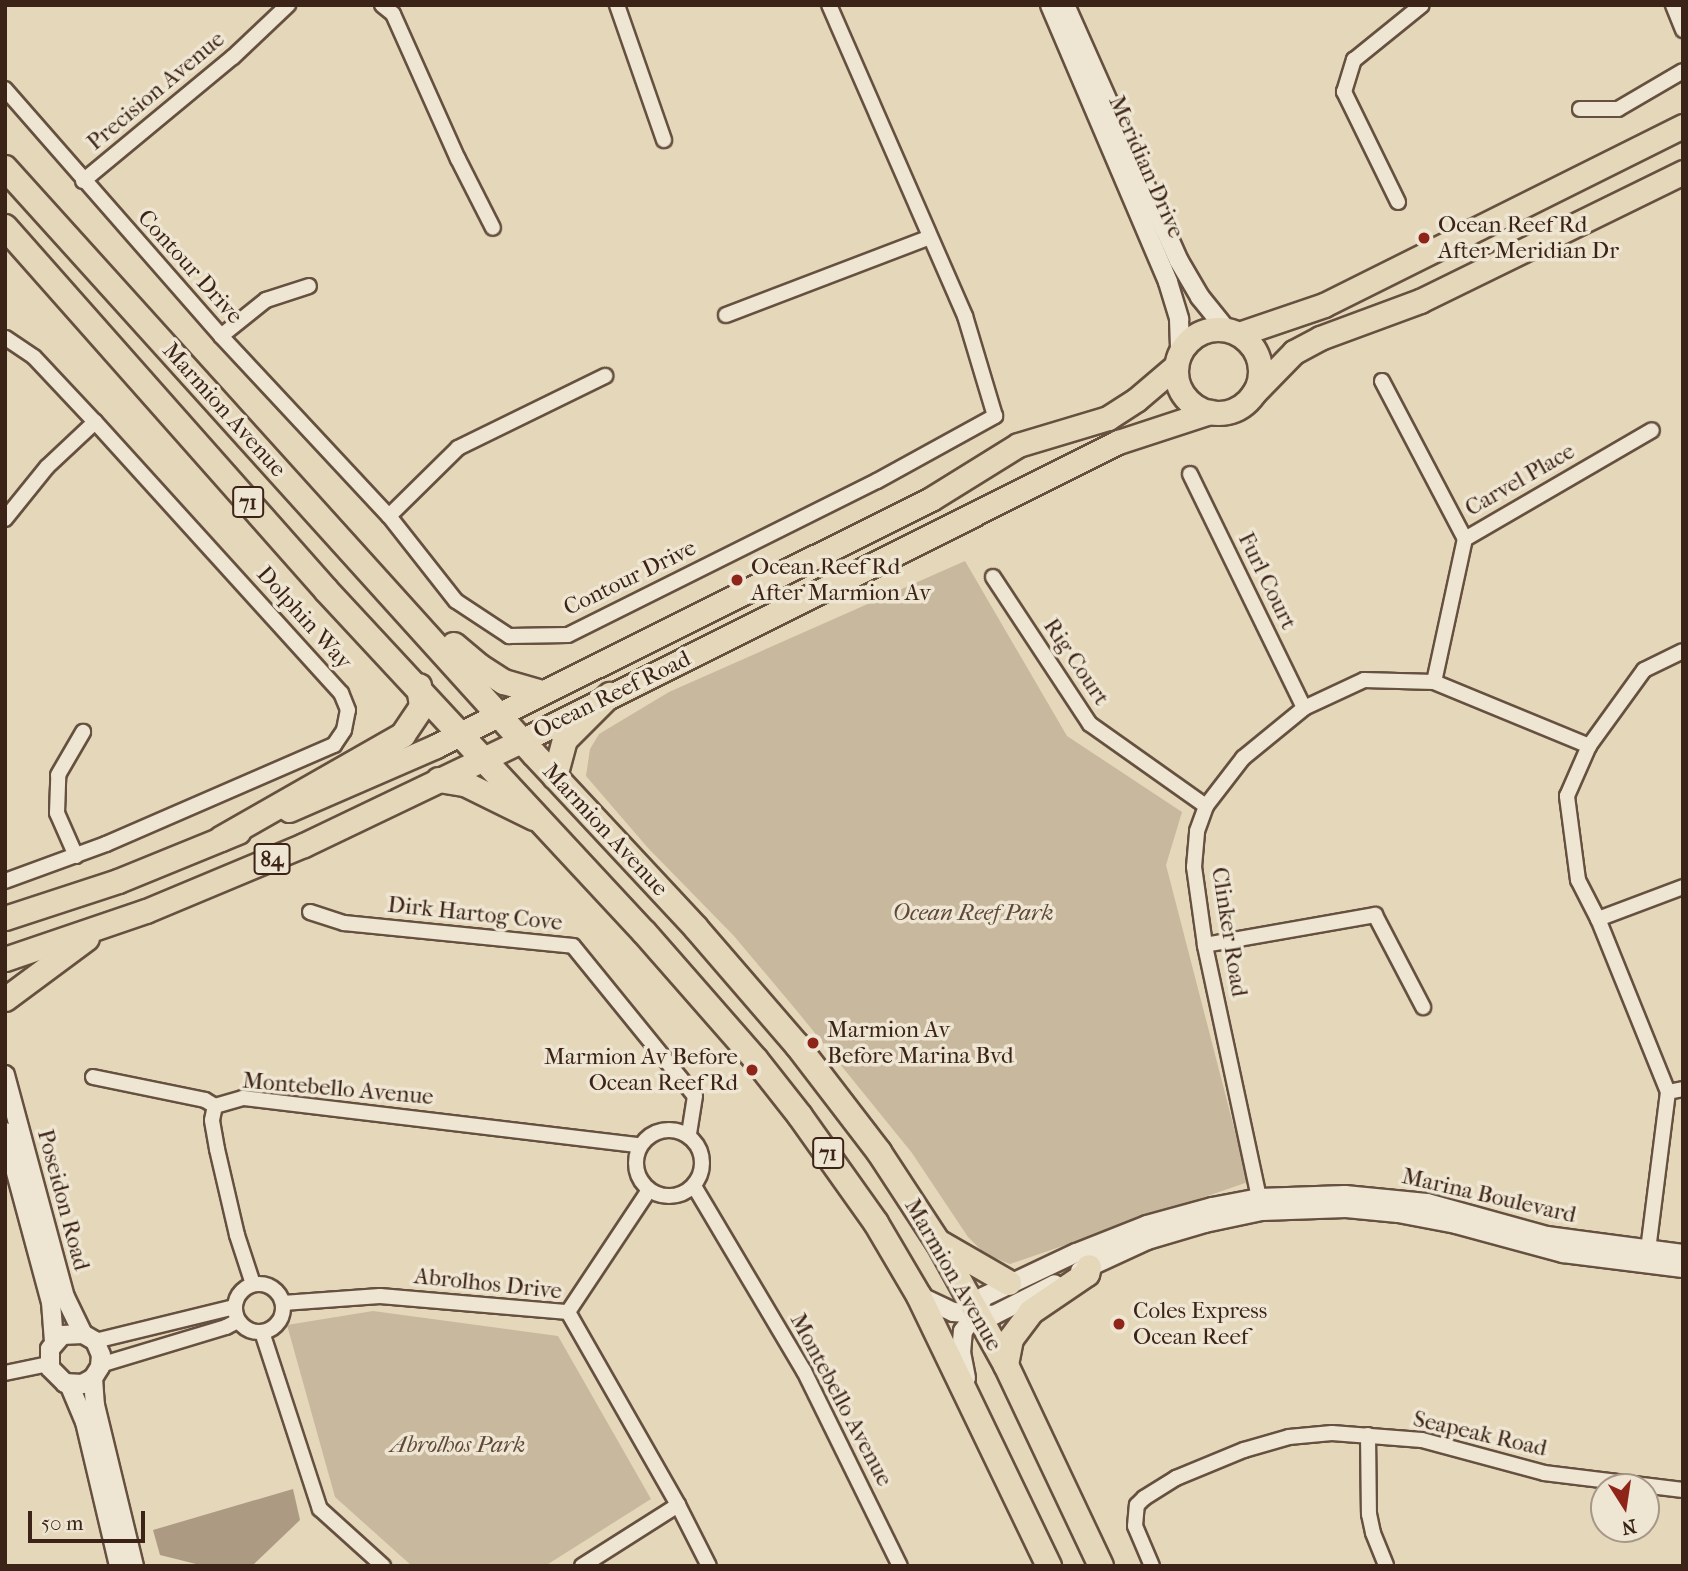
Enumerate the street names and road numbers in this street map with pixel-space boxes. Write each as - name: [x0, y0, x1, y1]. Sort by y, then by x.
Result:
- street label: Precision Avenue: [82, 25, 230, 157]
- street label: Meridian Drive: [1102, 92, 1190, 242]
- street label: Contour Drive: [132, 204, 248, 330]
- street label: Marmion Avenue: [156, 337, 292, 483]
- street label: Carvel Place: [1460, 438, 1580, 522]
- road number: 71: [230, 484, 266, 520]
- street label: Furl Court: [1232, 528, 1302, 634]
- street label: Contour Drive: [559, 534, 701, 622]
- street label: Dolphin Way: [251, 561, 357, 675]
- street label: Rig Court: [1037, 613, 1115, 711]
- street label: Ocean Reef Road: [529, 645, 695, 745]
- street label: Marmion Avenue: [537, 758, 673, 902]
- road number: 84: [253, 842, 291, 876]
- street label: Clinker Road: [1205, 865, 1253, 999]
- street label: Dirk Hartog Cove: [386, 891, 564, 937]
- street label: Montebello Avenue: [241, 1067, 435, 1111]
- street label: Poseidon Road: [31, 1126, 95, 1274]
- road number: 71: [810, 1136, 846, 1170]
- street label: Marina Boulevard: [1399, 1163, 1579, 1229]
- street label: Marmion Avenue: [898, 1194, 1008, 1356]
- street label: Abrolhos Drive: [413, 1263, 563, 1305]
- street label: Montebello Avenue: [784, 1309, 898, 1491]
- street label: Seapeak Road: [1410, 1405, 1550, 1463]

